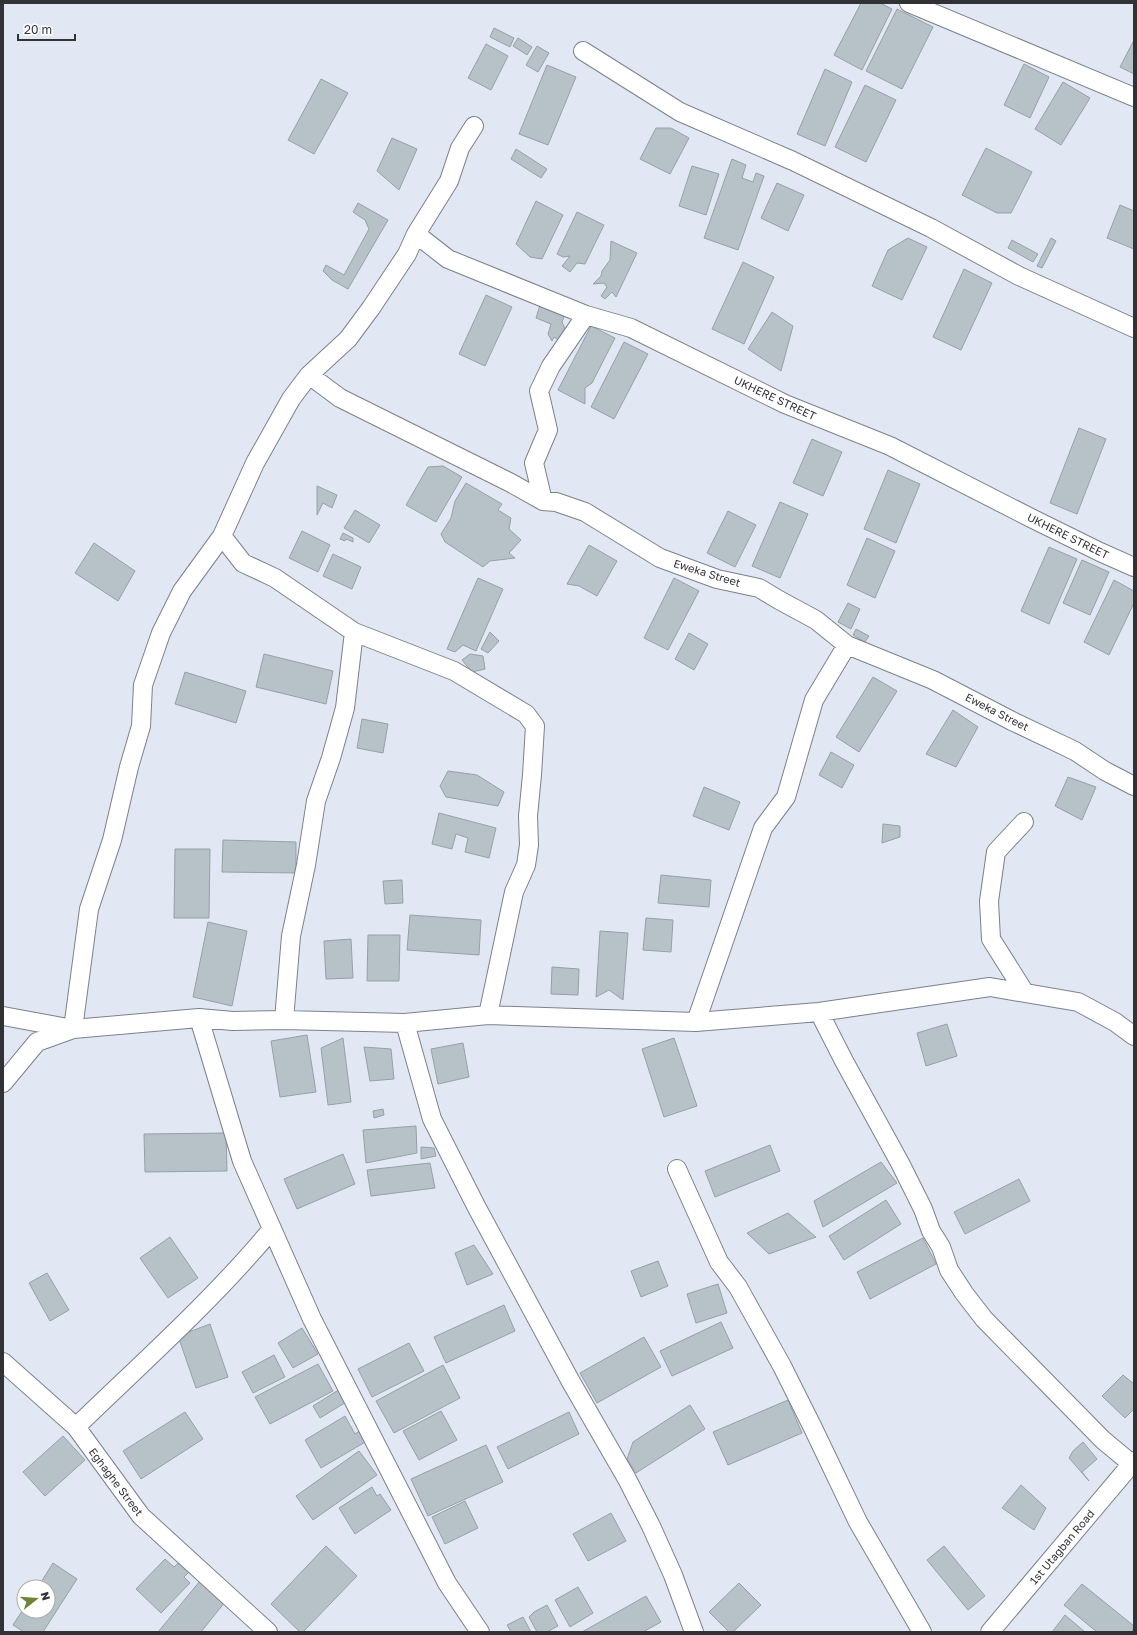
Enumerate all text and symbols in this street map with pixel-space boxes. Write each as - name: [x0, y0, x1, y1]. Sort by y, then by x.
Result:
- scale bar: [18, 16, 75, 42]
- text: 20 m: [24, 22, 52, 37]
- street label: UKHERE STREET: [732, 373, 819, 422]
- street label: UKHERE STREET: [1025, 510, 1111, 561]
- street label: Eweka Street: [672, 556, 742, 589]
- street label: Eweka Street: [963, 690, 1031, 733]
- street label: Eghaghe Street: [87, 1445, 146, 1518]
- street label: 1st Utagban Road: [1027, 1507, 1097, 1587]
- north arrow: [16, 1579, 56, 1619]
- text: N: [39, 1590, 53, 1602]

